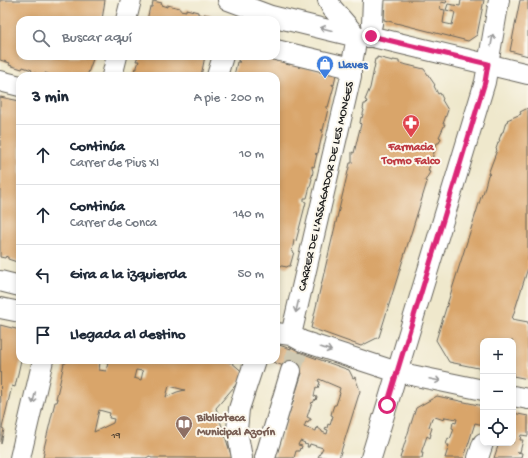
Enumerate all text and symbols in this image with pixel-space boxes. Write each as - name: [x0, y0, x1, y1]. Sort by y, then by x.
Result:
- search box: [16, 16, 280, 60]
- one-way arrow: [320, 25, 333, 33]
- icon: search: [30, 27, 52, 49]
- route end: [362, 27, 380, 45]
- text: Buscar aquí: [62, 29, 132, 47]
- one-way arrow: [489, 34, 497, 47]
- shop icon: Llaves: [315, 54, 335, 79]
- place label: Llaves: [338, 59, 368, 73]
- street label: CARRER DE L'ASSAGADOR DE LES MONGES: [296, 80, 358, 293]
- text: 3 min: [32, 88, 69, 108]
- text: A pie · 200 m: [194, 91, 264, 106]
- pharmacy icon: Farmacia Tormo Falco: [401, 113, 421, 138]
- text: Continúa: [70, 138, 125, 156]
- place label: Farmacia Tormo Falco: [381, 141, 441, 169]
- icon: ahead: [32, 144, 54, 166]
- text: 10 m: [239, 147, 264, 162]
- text: Carrer de Pius XI: [70, 156, 159, 171]
- text: Continúa: [70, 198, 125, 216]
- icon: ahead: [32, 204, 54, 226]
- text: 140 m: [233, 207, 264, 222]
- text: Carrer de Conca: [70, 216, 157, 231]
- icon: left: [32, 264, 54, 286]
- text: Gira a la izquierda: [70, 266, 186, 284]
- text: 50 m: [237, 267, 264, 282]
- one-way arrow: [293, 300, 301, 313]
- icon: arrive: [32, 324, 54, 346]
- text: Llegada al destino: [70, 326, 186, 344]
- map controls: [480, 338, 516, 446]
- button: +: [480, 338, 516, 374]
- one-way arrow: [320, 346, 333, 353]
- button: −: [480, 374, 516, 410]
- one-way arrow: [428, 376, 441, 384]
- one-way arrow: [30, 391, 37, 404]
- route start: [378, 396, 396, 414]
- button: locate: [480, 410, 516, 446]
- place label: Biblioteca Municipal Azorín: [196, 412, 275, 440]
- library icon: Biblioteca Municipal Azorín: [174, 414, 194, 439]
- house number: 19: [110, 430, 121, 442]

